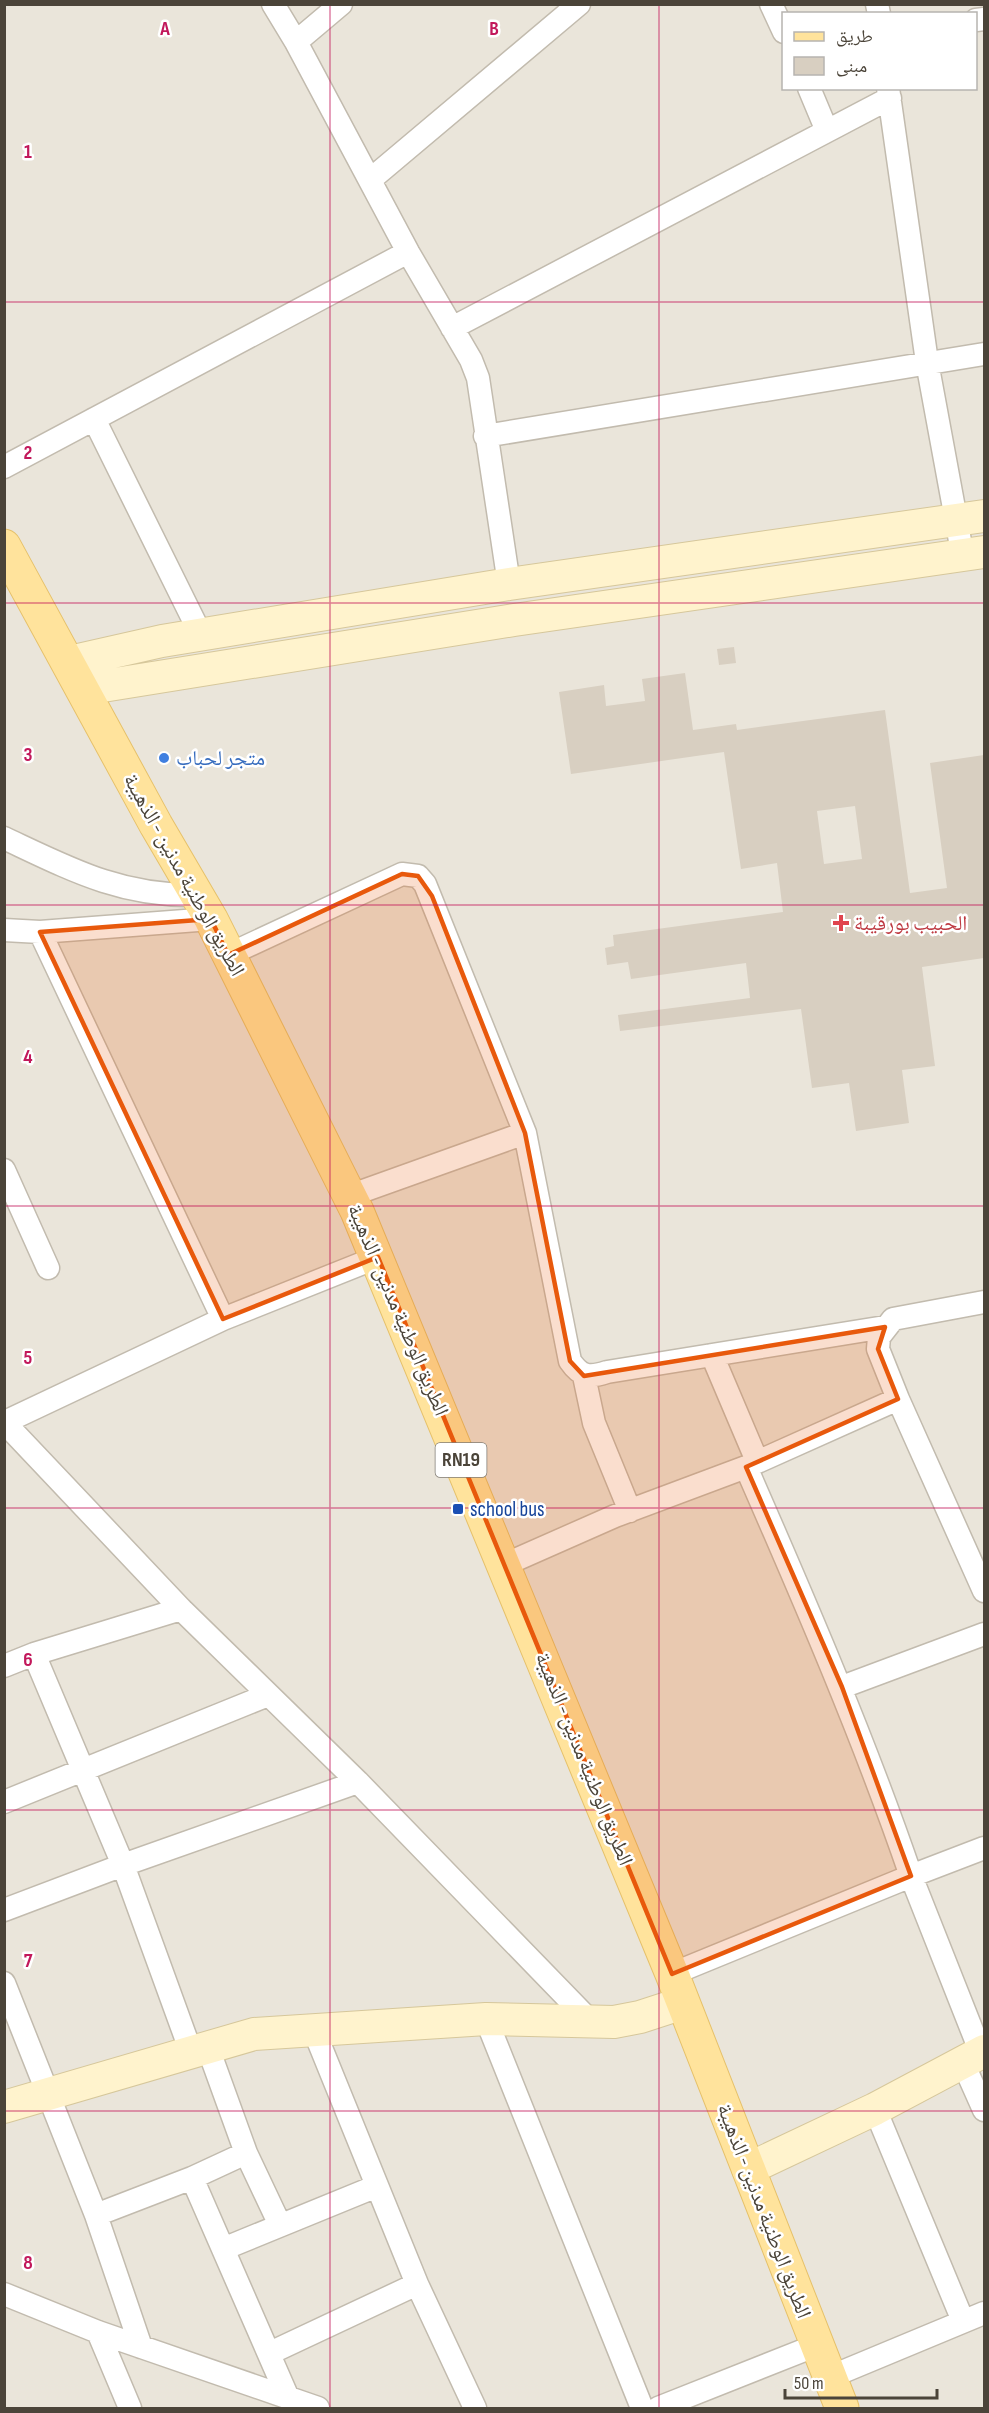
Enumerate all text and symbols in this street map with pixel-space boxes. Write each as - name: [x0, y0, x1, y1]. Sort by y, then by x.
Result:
- legend: [782, 12, 977, 90]
- text: A: [159, 17, 170, 41]
- text: B: [489, 17, 499, 41]
- text: طريق: [836, 26, 873, 47]
- text: مبنى: [836, 56, 867, 77]
- text: 1: [24, 140, 32, 164]
- text: 2: [24, 441, 32, 465]
- text: 3: [24, 743, 33, 767]
- place label: متجر لحباب: [176, 746, 265, 771]
- marker: متجر لحباب: [157, 751, 171, 765]
- street label: الطريق الوطنية مدنين - الذهيبة: [118, 769, 250, 981]
- place label: الحبيب بورقيبة: [854, 911, 967, 936]
- marker: الحبيب بورقيبة: [832, 914, 850, 932]
- text: 4: [23, 1045, 33, 1069]
- street label: الطريق الوطنية مدنين - الذهيبة: [342, 1200, 454, 1420]
- text: 5: [24, 1346, 33, 1370]
- road number: RN19: [436, 1443, 486, 1477]
- place label: school bus: [470, 1497, 545, 1522]
- marker: school bus: [451, 1502, 465, 1516]
- text: 6: [23, 1648, 33, 1672]
- street label: الطريق الوطنية مدنين - الذهيبة: [530, 1649, 638, 1869]
- text: 7: [24, 1949, 33, 1973]
- street label: الطريق الوطنية مدنين - الذهيبة: [712, 2100, 816, 2322]
- text: 8: [23, 2251, 33, 2275]
- scale bar: [785, 2362, 936, 2400]
- text: 50 m: [794, 2373, 824, 2394]

